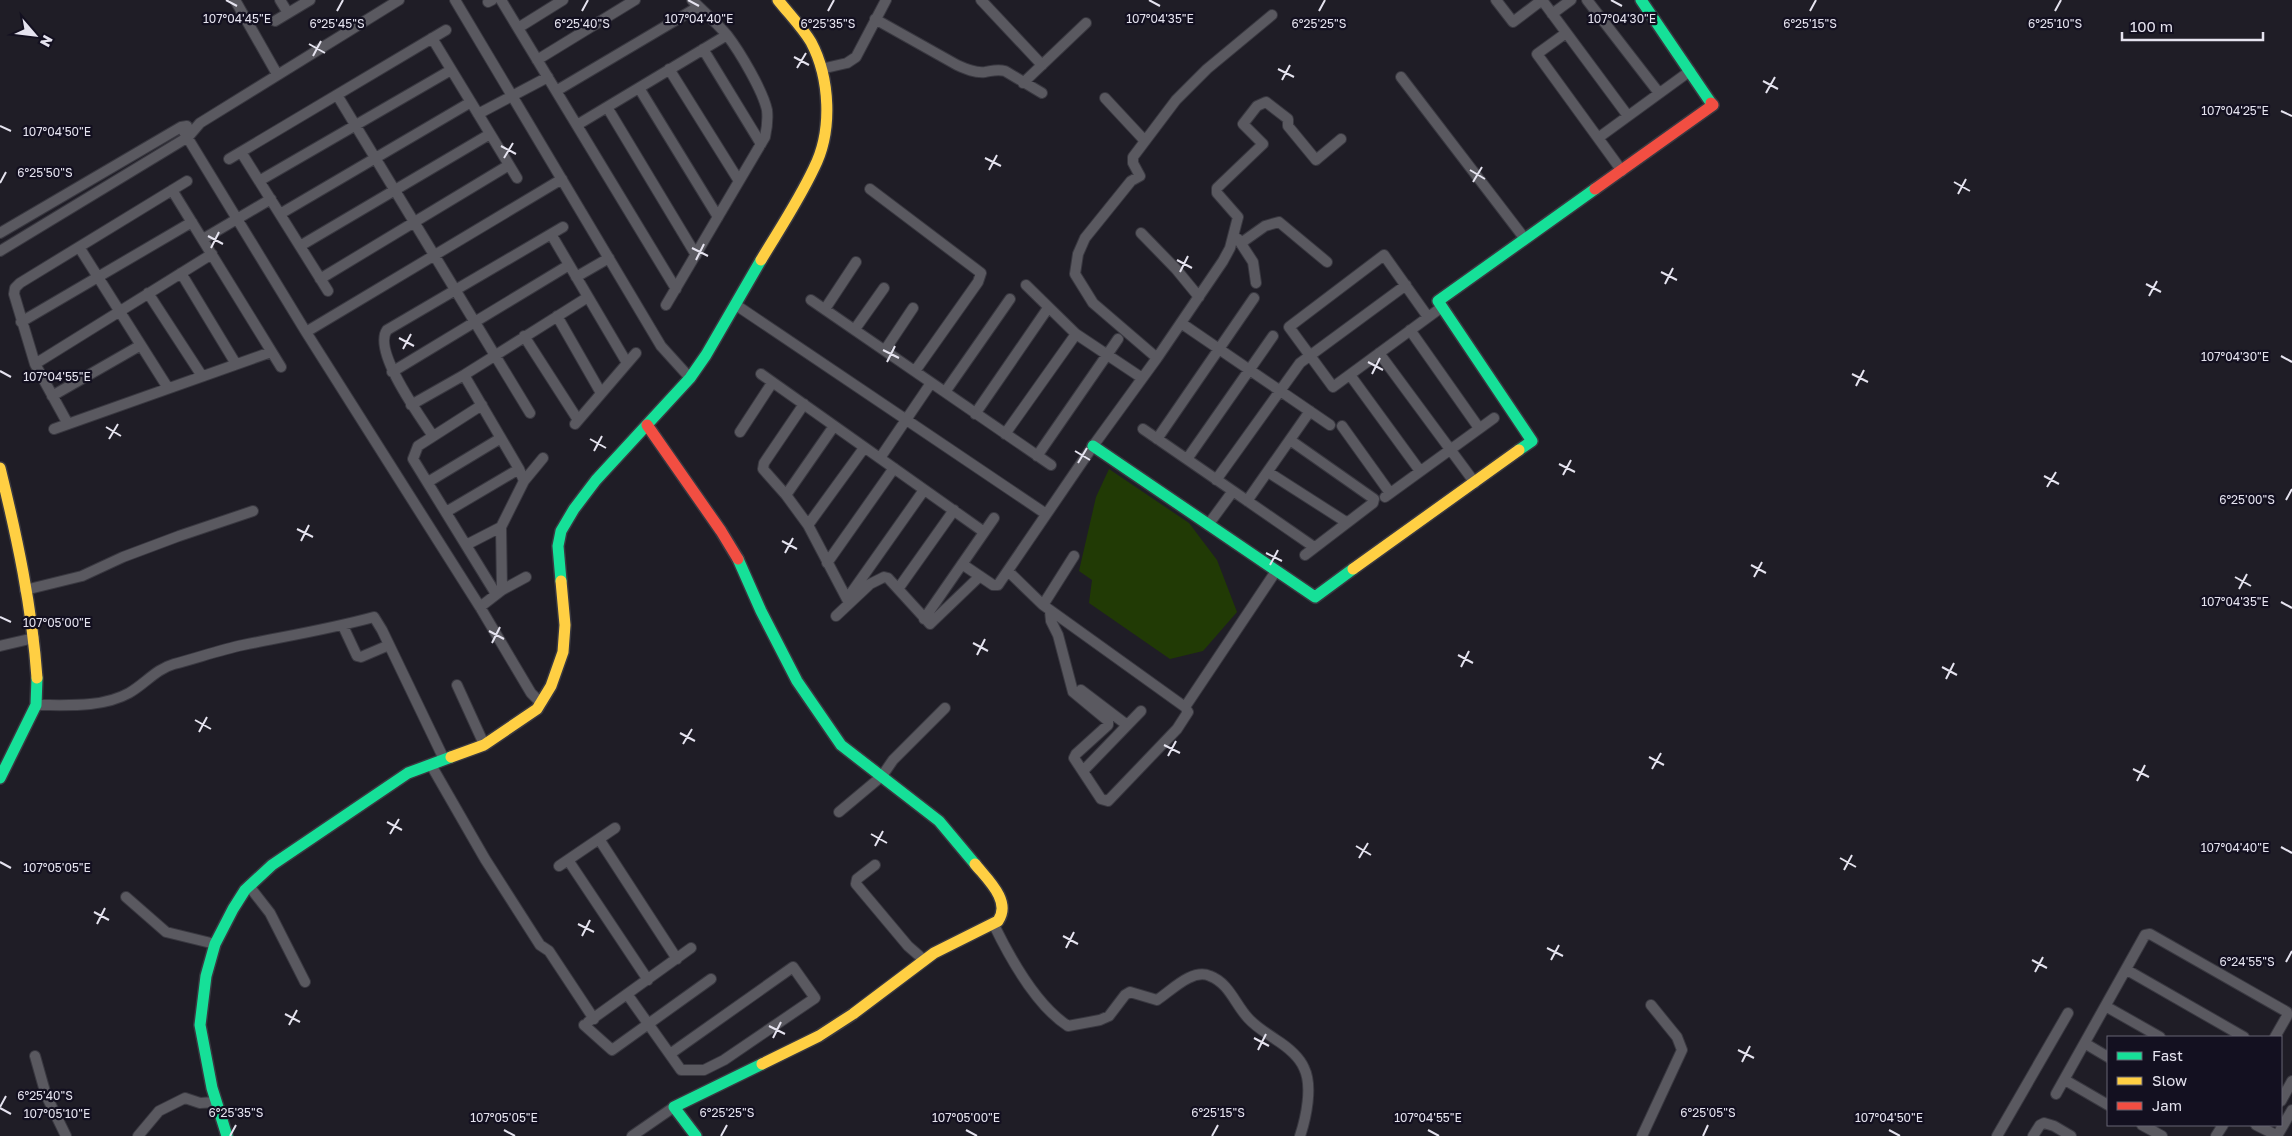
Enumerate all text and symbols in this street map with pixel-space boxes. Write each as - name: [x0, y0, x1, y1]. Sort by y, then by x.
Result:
- north arrow: [10, 10, 60, 60]
- scale bar: [2122, 10, 2263, 42]
- text: 107°04'45"E: [203, 11, 271, 26]
- text: 107°04'40"E: [665, 11, 733, 26]
- text: 107°04'35"E: [1126, 11, 1194, 26]
- text: 107°04'30"E: [1588, 11, 1656, 26]
- text: 6°25'45"S: [309, 16, 365, 31]
- text: 6°25'40"S: [554, 16, 610, 31]
- text: 6°25'35"S: [801, 16, 856, 31]
- text: 6°25'25"S: [1292, 16, 1347, 31]
- text: 6°25'15"S: [1783, 16, 1837, 31]
- text: 6°25'10"S: [2028, 16, 2082, 31]
- text: 100 m: [2130, 17, 2173, 35]
- text: N: [37, 33, 57, 50]
- text: 107°04'25"E: [2201, 103, 2269, 118]
- text: 107°04'50"E: [23, 124, 91, 139]
- text: 6°25'50"S: [17, 165, 73, 180]
- text: 107°04'30"E: [2201, 349, 2269, 364]
- text: 107°04'55"E: [23, 369, 91, 384]
- text: 6°25'00"S: [2219, 492, 2275, 507]
- text: 107°04'35"E: [2201, 594, 2269, 609]
- text: 107°05'00"E: [23, 615, 91, 630]
- text: 107°04'40"E: [2201, 840, 2269, 855]
- text: 107°05'05"E: [23, 860, 91, 875]
- text: 6°24'55"S: [2219, 954, 2275, 969]
- legend: [2107, 1036, 2282, 1126]
- text: Fast: [2152, 1046, 2183, 1064]
- text: Slow: [2152, 1071, 2187, 1089]
- text: 6°25'40"S: [17, 1088, 73, 1103]
- text: Jam: [2152, 1096, 2182, 1114]
- text: 6°25'35"S: [209, 1105, 264, 1120]
- text: 6°25'25"S: [700, 1105, 755, 1120]
- text: 6°25'15"S: [1191, 1105, 1245, 1120]
- text: 6°25'05"S: [1680, 1105, 1736, 1120]
- text: 107°05'10"E: [24, 1106, 90, 1121]
- text: 107°05'05"E: [470, 1110, 538, 1125]
- text: 107°05'00"E: [932, 1110, 1000, 1125]
- text: 107°04'55"E: [1394, 1110, 1462, 1125]
- text: 107°04'50"E: [1855, 1110, 1923, 1125]

